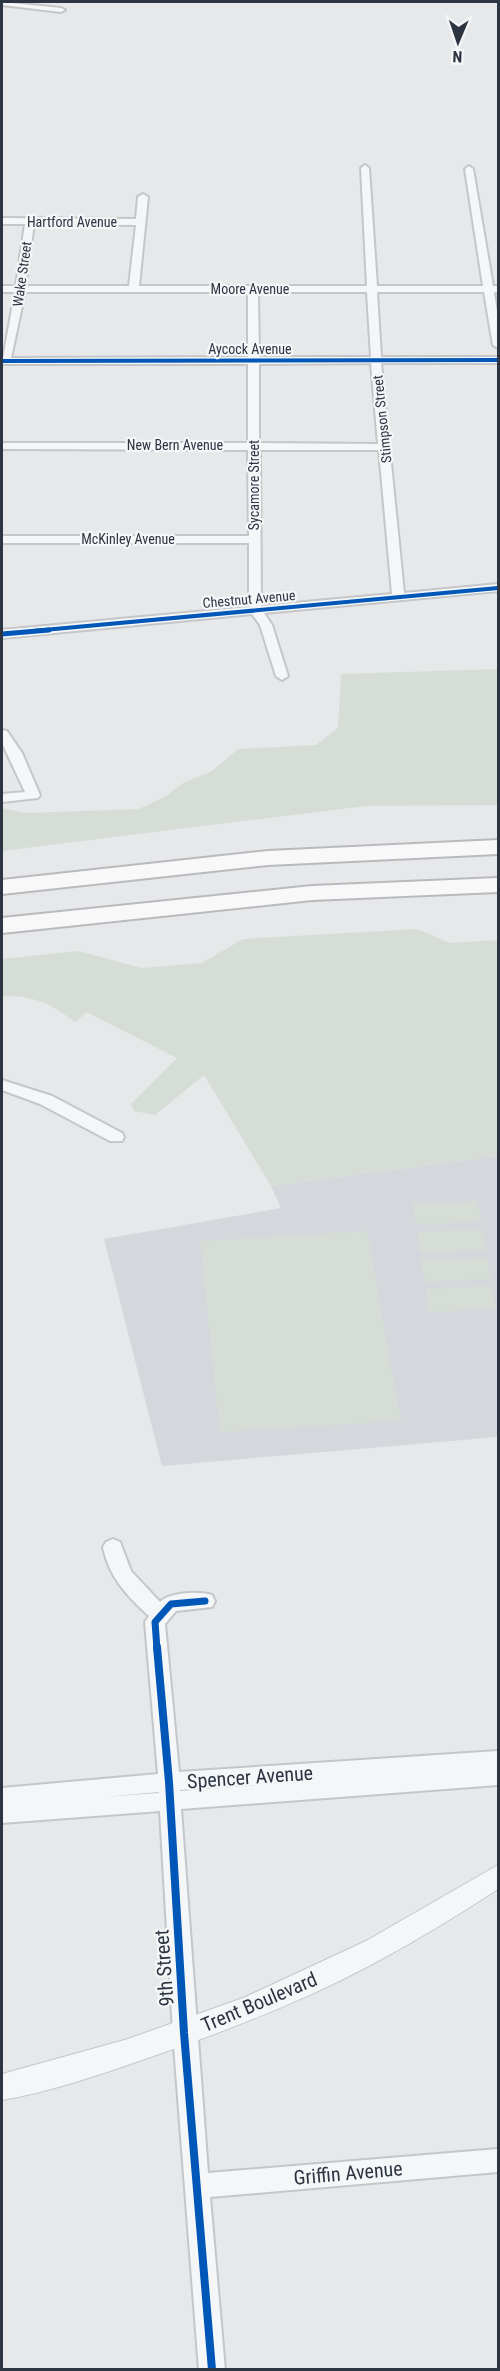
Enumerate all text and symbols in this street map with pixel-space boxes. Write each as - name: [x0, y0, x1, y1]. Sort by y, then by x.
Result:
- north arrow: [428, 12, 488, 72]
- text: N: [452, 47, 463, 66]
- street label: Hartford Avenue: [27, 214, 118, 230]
- street label: Wake Street: [9, 240, 35, 308]
- street label: Moore Avenue: [211, 281, 290, 297]
- street label: Aycock Avenue: [208, 341, 292, 357]
- street label: Stimpson Street: [369, 374, 395, 464]
- street label: New Bern Avenue: [127, 437, 224, 453]
- street label: Sycamore Street: [246, 440, 262, 530]
- street label: McKinley Avenue: [81, 531, 175, 547]
- street label: Chestnut Avenue: [202, 587, 296, 611]
- street label: Spencer Avenue: [186, 1761, 314, 1793]
- street label: 9th Street: [149, 1929, 179, 2007]
- street label: Trent Boulevard: [197, 1967, 321, 2037]
- street label: Griffin Avenue: [293, 2156, 403, 2190]

